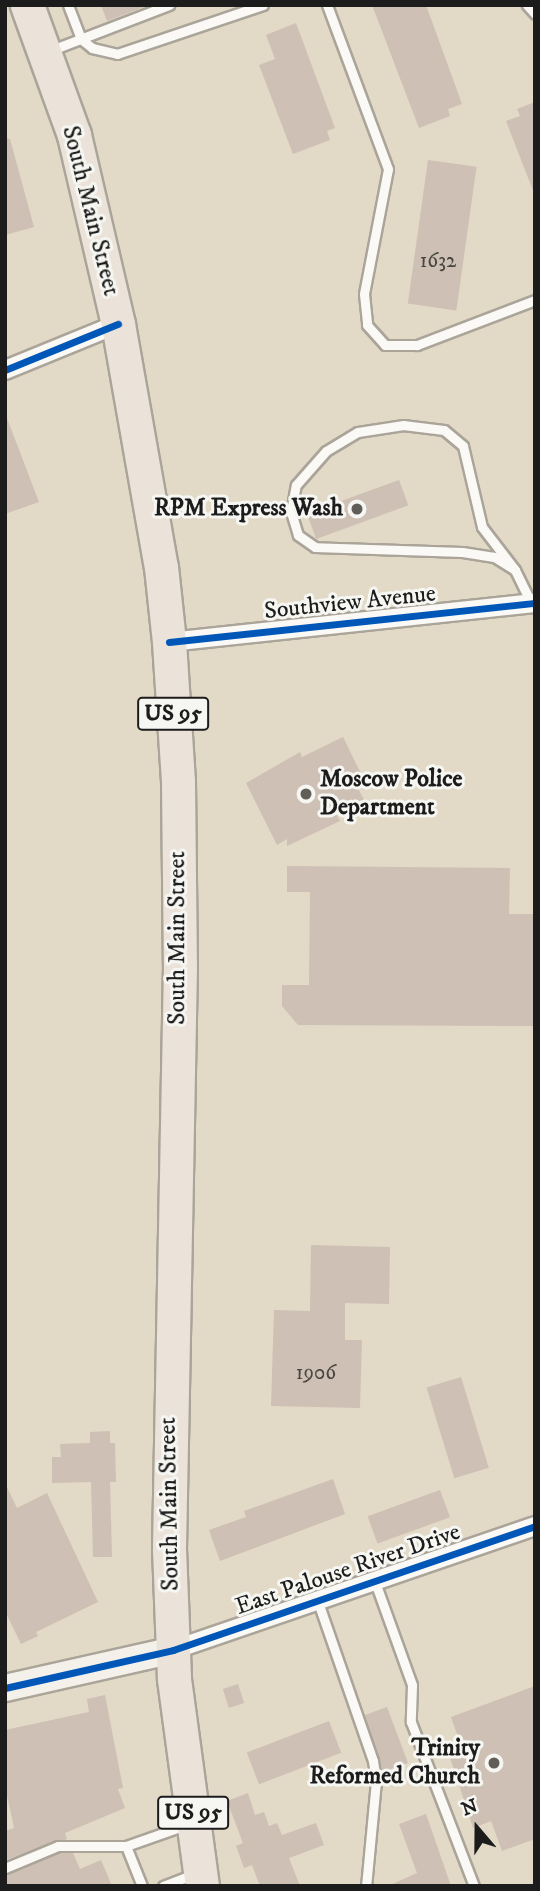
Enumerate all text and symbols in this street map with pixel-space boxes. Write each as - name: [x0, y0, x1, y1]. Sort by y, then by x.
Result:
- street label: South Main Street: [55, 123, 125, 299]
- house number: 1632: [420, 248, 456, 274]
- place label: RPM Express Wash: [154, 495, 343, 523]
- marker: RPM Express Wash: [349, 501, 365, 517]
- street label: Southview Avenue: [263, 580, 437, 626]
- road number: US 95: [136, 694, 210, 734]
- place label: Moscow Police Department: [320, 766, 462, 822]
- marker: Moscow Police Department: [298, 786, 314, 802]
- street label: South Main Street: [164, 851, 192, 1025]
- house number: 1906: [296, 1360, 336, 1386]
- street label: South Main Street: [154, 1417, 186, 1591]
- street label: East Palouse River Drive: [232, 1518, 464, 1622]
- place label: Trinity Reformed Church: [309, 1735, 480, 1791]
- marker: Trinity Reformed Church: [486, 1755, 502, 1771]
- north arrow: [442, 1793, 512, 1863]
- road number: US 95: [156, 1794, 230, 1832]
- text: N: [458, 1794, 481, 1821]

